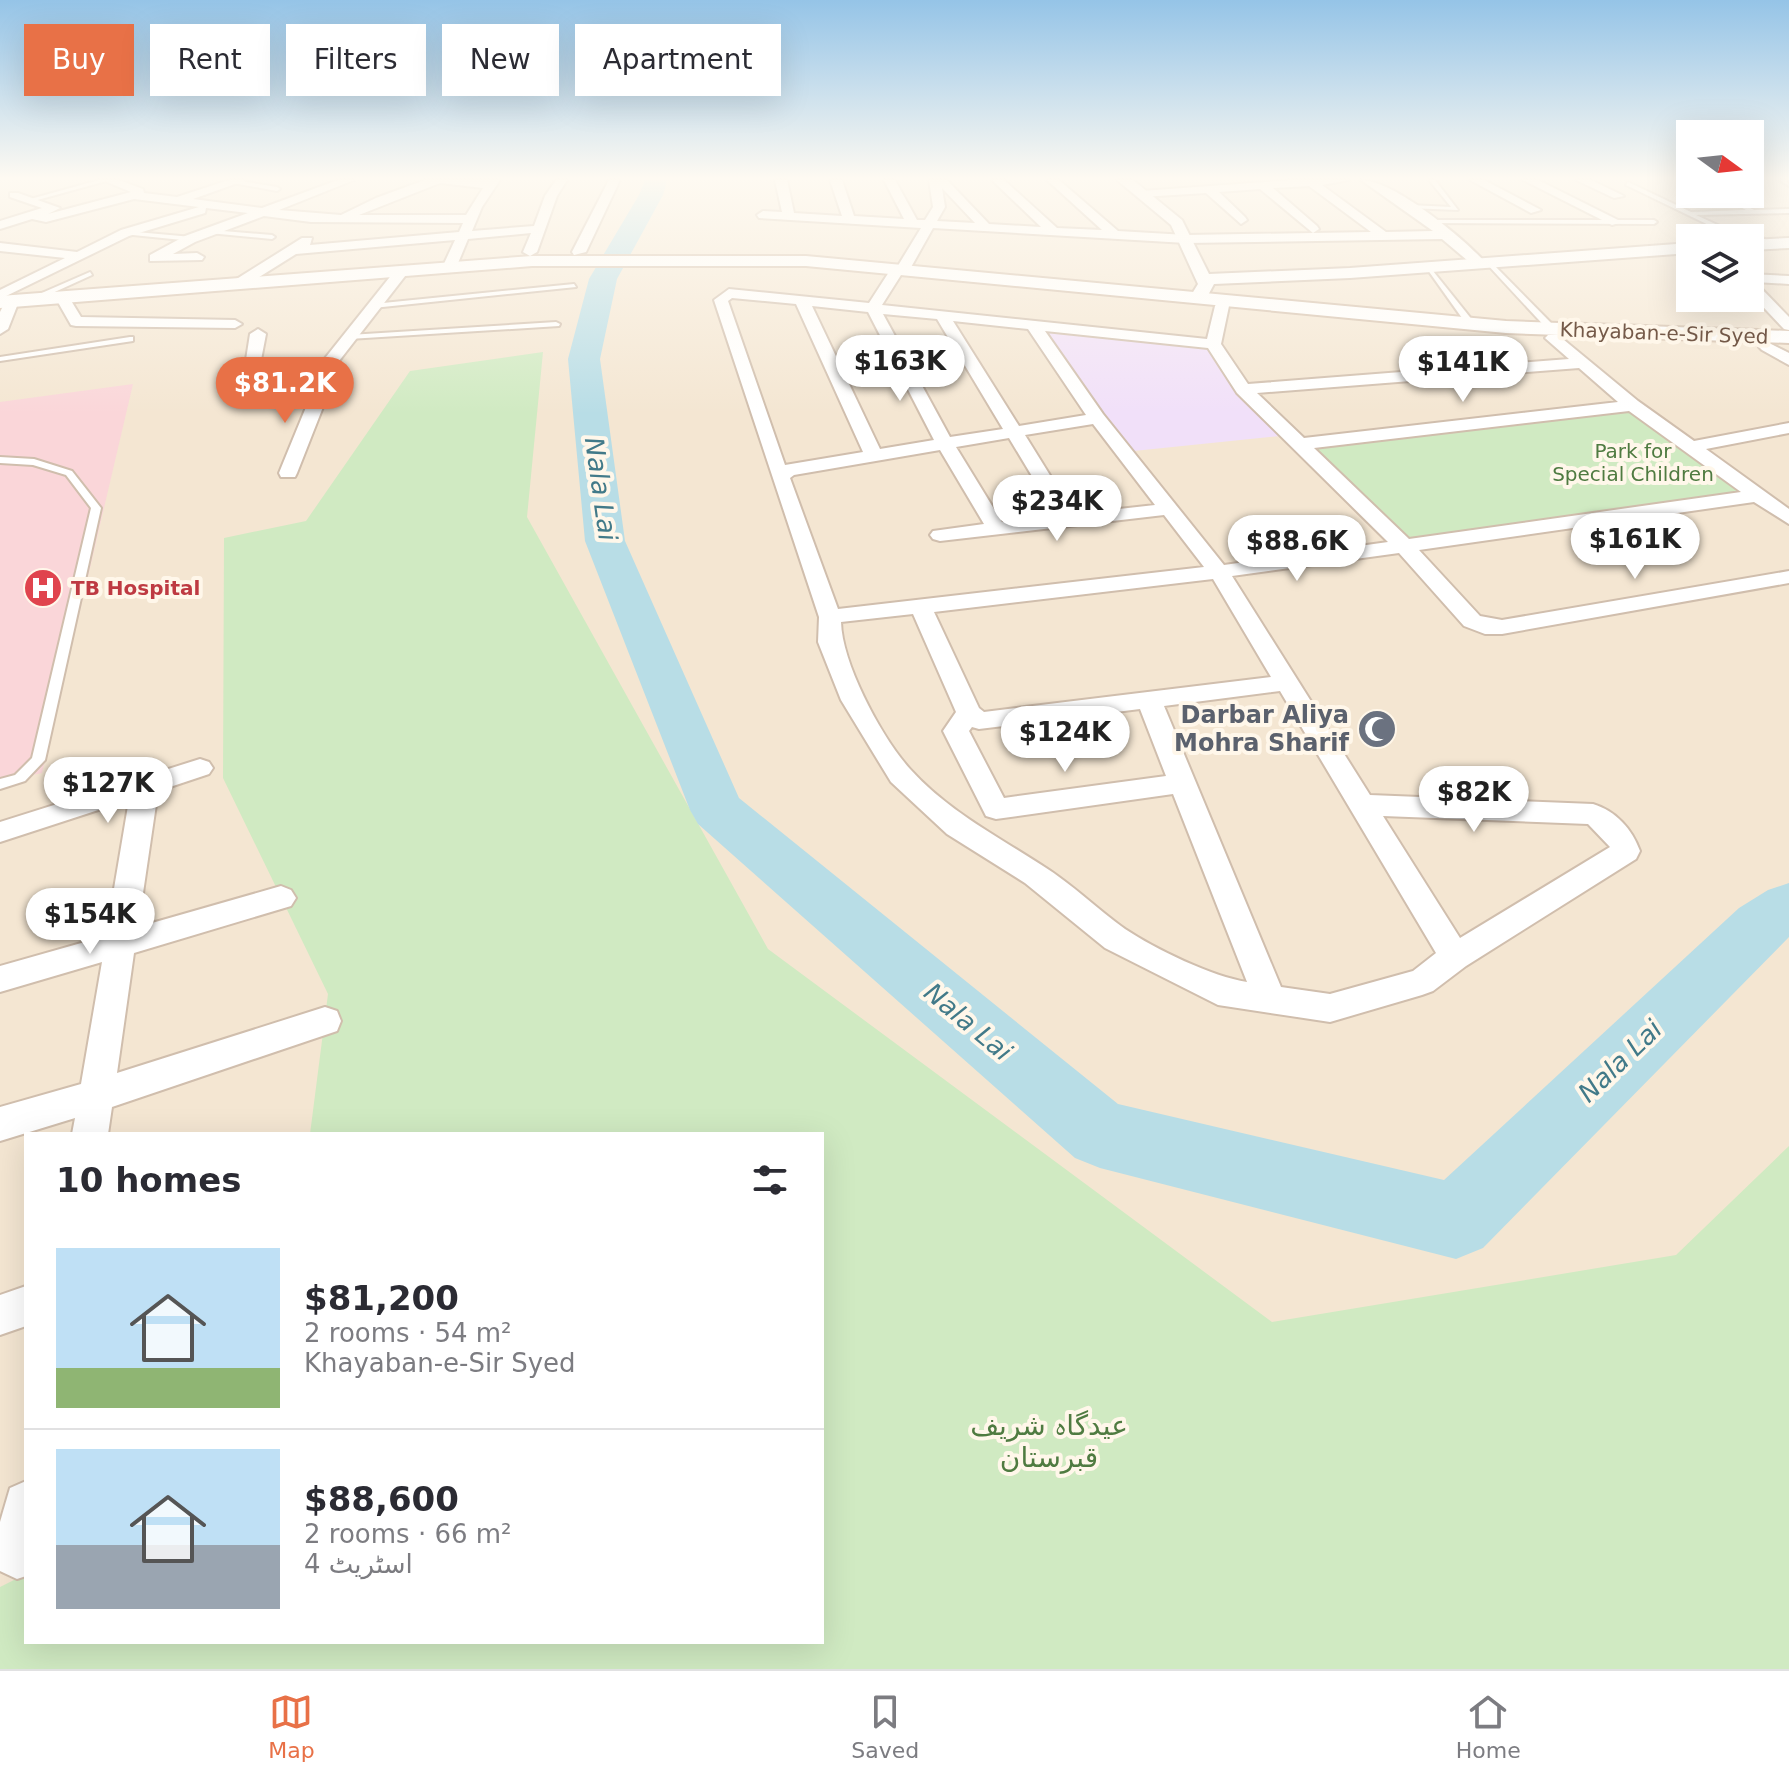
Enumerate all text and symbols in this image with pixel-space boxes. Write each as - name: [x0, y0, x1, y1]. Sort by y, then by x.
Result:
- chip: Buy: [24, 24, 134, 96]
- chip: Rent: [150, 24, 270, 96]
- chip: Filters: [286, 24, 426, 96]
- chip: New: [442, 24, 559, 96]
- chip: Apartment: [575, 24, 781, 96]
- north arrow: [1676, 120, 1764, 208]
- map controls: [1676, 120, 1764, 312]
- button: layers: [1676, 224, 1764, 312]
- street label: Khayaban-e-Sir Syed: [1559, 317, 1769, 349]
- pin: $163K: [844, 335, 956, 403]
- pin: $141K: [1407, 336, 1519, 404]
- text: $163K: [854, 346, 946, 376]
- text: $141K: [1417, 347, 1509, 377]
- pin: $81.2K: [220, 357, 350, 425]
- text: $81.2K: [234, 368, 336, 398]
- water label: Nala Lai: [579, 435, 623, 544]
- park label: Park for Special Children: [1552, 439, 1714, 486]
- pin: $234K: [1001, 475, 1113, 543]
- text: $234K: [1011, 486, 1103, 516]
- pin: $161K: [1579, 513, 1691, 581]
- pin: $88.6K: [1232, 515, 1362, 583]
- text: $161K: [1589, 524, 1681, 554]
- text: $88.6K: [1246, 526, 1348, 556]
- hospital icon: TB Hospital: [22, 567, 64, 609]
- place label: TB Hospital: [71, 576, 200, 600]
- place label: Darbar Aliya Mohra Sharif: [1174, 701, 1350, 757]
- pin: $124K: [1009, 706, 1121, 774]
- mosque icon: Darbar Aliya Mohra Sharif: [1356, 708, 1398, 750]
- text: $124K: [1019, 717, 1111, 747]
- pin: $127K: [52, 757, 164, 825]
- pin: $82K: [1427, 766, 1521, 834]
- text: $127K: [62, 768, 154, 798]
- text: $82K: [1437, 777, 1511, 807]
- pin: $154K: [34, 888, 146, 956]
- text: $154K: [44, 899, 136, 929]
- water label: Nala Lai: [918, 977, 1018, 1068]
- water label: Nala Lai: [1572, 1013, 1669, 1108]
- icon: filters: [748, 1158, 792, 1202]
- text: 10 homes: [56, 1160, 241, 1200]
- text: $81,200: [304, 1278, 459, 1318]
- icon: home: [120, 1280, 216, 1376]
- text: 2 rooms · 54 m²: [304, 1318, 512, 1348]
- text: Khayaban-e-Sir Syed: [304, 1348, 576, 1378]
- park label: عیدگاہ شریف قبرستان: [970, 1409, 1128, 1474]
- text: $88,600: [304, 1479, 459, 1519]
- icon: home: [120, 1481, 216, 1577]
- text: 2 rooms · 66 m²: [304, 1519, 512, 1549]
- text: اسٹریٹ 4: [304, 1549, 413, 1579]
- tab: Map: [268, 1690, 315, 1763]
- tab: Saved: [851, 1690, 919, 1763]
- tab: Home: [1456, 1690, 1521, 1763]

